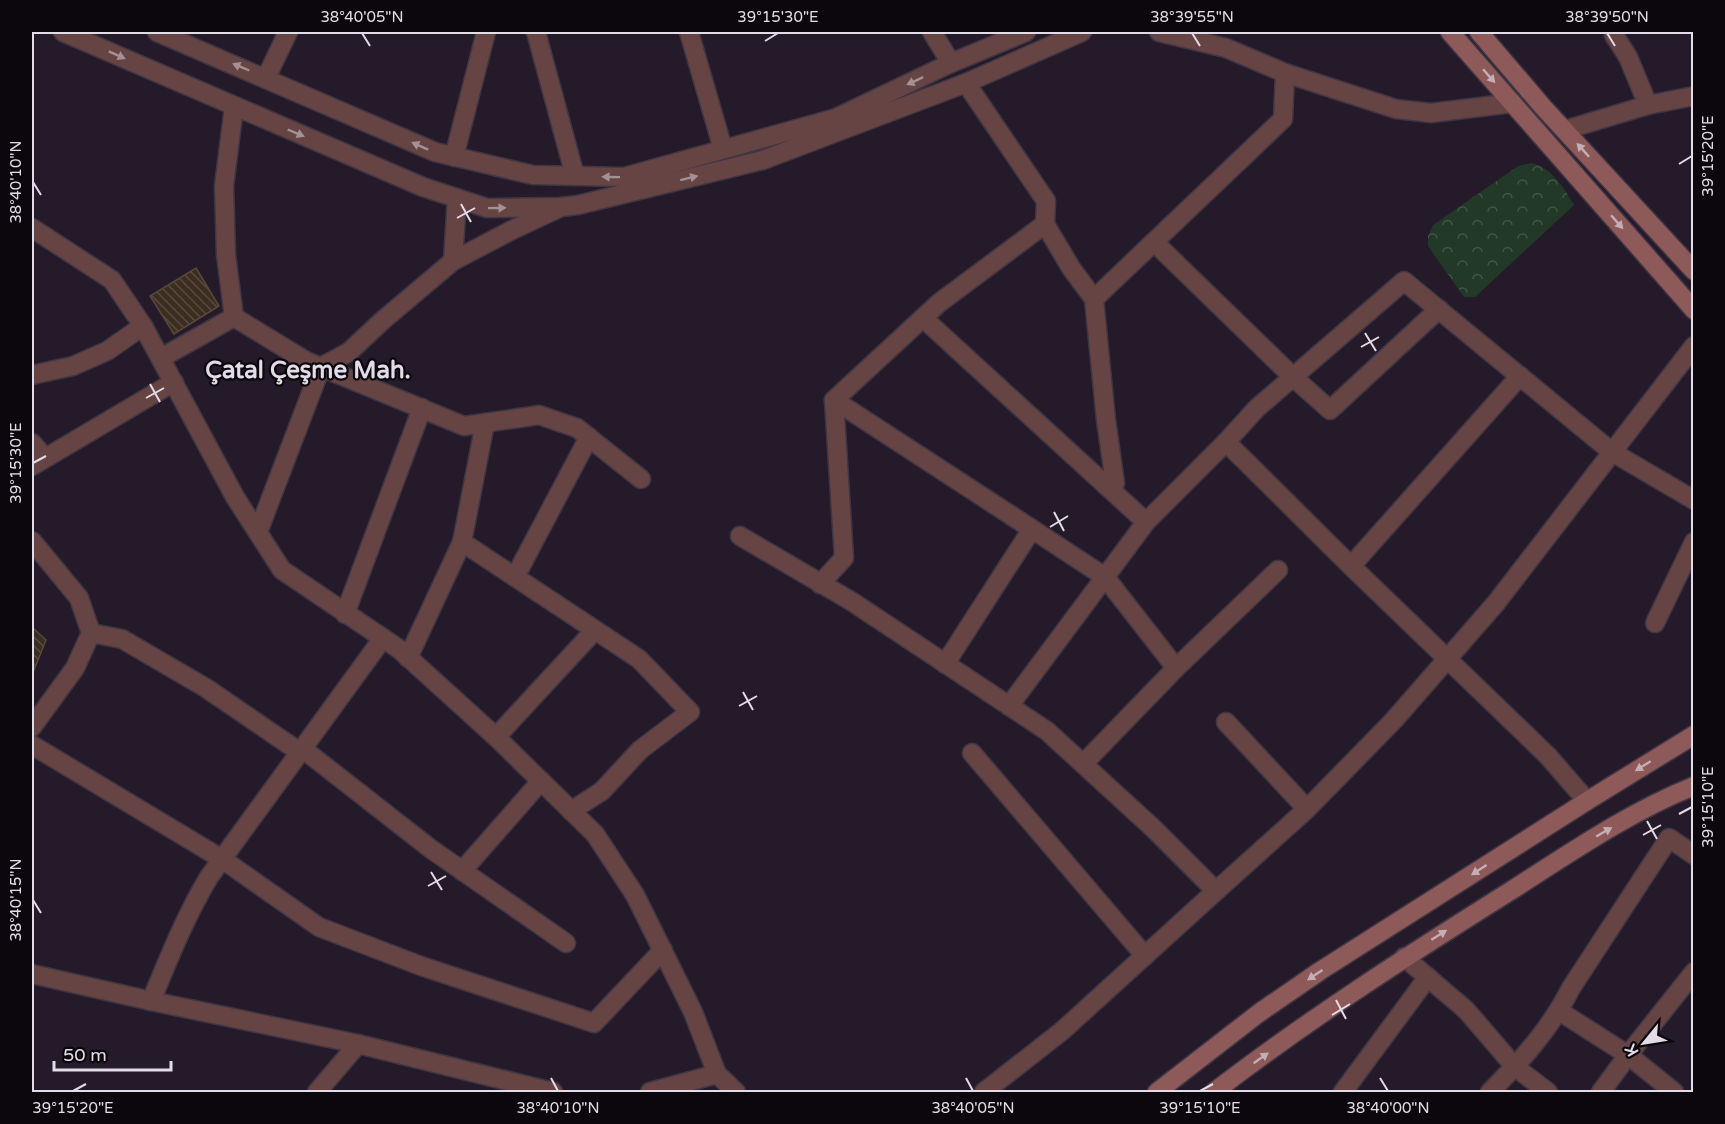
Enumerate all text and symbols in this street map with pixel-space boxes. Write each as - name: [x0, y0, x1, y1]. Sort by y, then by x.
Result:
- text: 38°40'05"N: [320, 8, 404, 26]
- text: 39°15'30"E: [737, 8, 819, 26]
- text: 38°39'55"N: [1150, 8, 1234, 26]
- text: 38°39'50"N: [1565, 8, 1649, 26]
- one-way arrow: [108, 50, 126, 60]
- one-way arrow: [232, 62, 250, 71]
- one-way arrow: [1482, 68, 1495, 83]
- one-way arrow: [907, 76, 924, 85]
- text: 39°15'20"E: [1699, 115, 1717, 197]
- one-way arrow: [287, 128, 305, 138]
- text: 38°40'10"N: [7, 140, 25, 224]
- one-way arrow: [411, 141, 428, 150]
- one-way arrow: [1577, 143, 1590, 158]
- one-way arrow: [601, 172, 620, 181]
- one-way arrow: [680, 173, 698, 183]
- one-way arrow: [488, 203, 507, 213]
- one-way arrow: [1610, 215, 1624, 230]
- district label: Çatal Çeşme Mah.: [205, 356, 411, 385]
- text: 39°15'30"E: [7, 422, 25, 504]
- one-way arrow: [1635, 760, 1652, 771]
- text: 39°15'10"E: [1699, 766, 1717, 848]
- one-way arrow: [1596, 827, 1613, 837]
- text: 38°40'15"N: [7, 858, 25, 942]
- one-way arrow: [1471, 864, 1487, 875]
- one-way arrow: [1431, 930, 1447, 941]
- one-way arrow: [1307, 969, 1323, 981]
- north arrow: [1614, 1013, 1674, 1073]
- scale bar: [54, 1034, 171, 1072]
- text: K: [1620, 1040, 1643, 1060]
- text: 50 m: [63, 1044, 107, 1066]
- one-way arrow: [1253, 1052, 1269, 1064]
- text: 39°15'20"E: [32, 1099, 114, 1117]
- text: 38°40'10"N: [516, 1099, 600, 1117]
- text: 38°40'05"N: [931, 1099, 1015, 1117]
- text: 39°15'10"E: [1159, 1099, 1241, 1117]
- text: 38°40'00"N: [1346, 1099, 1430, 1117]

